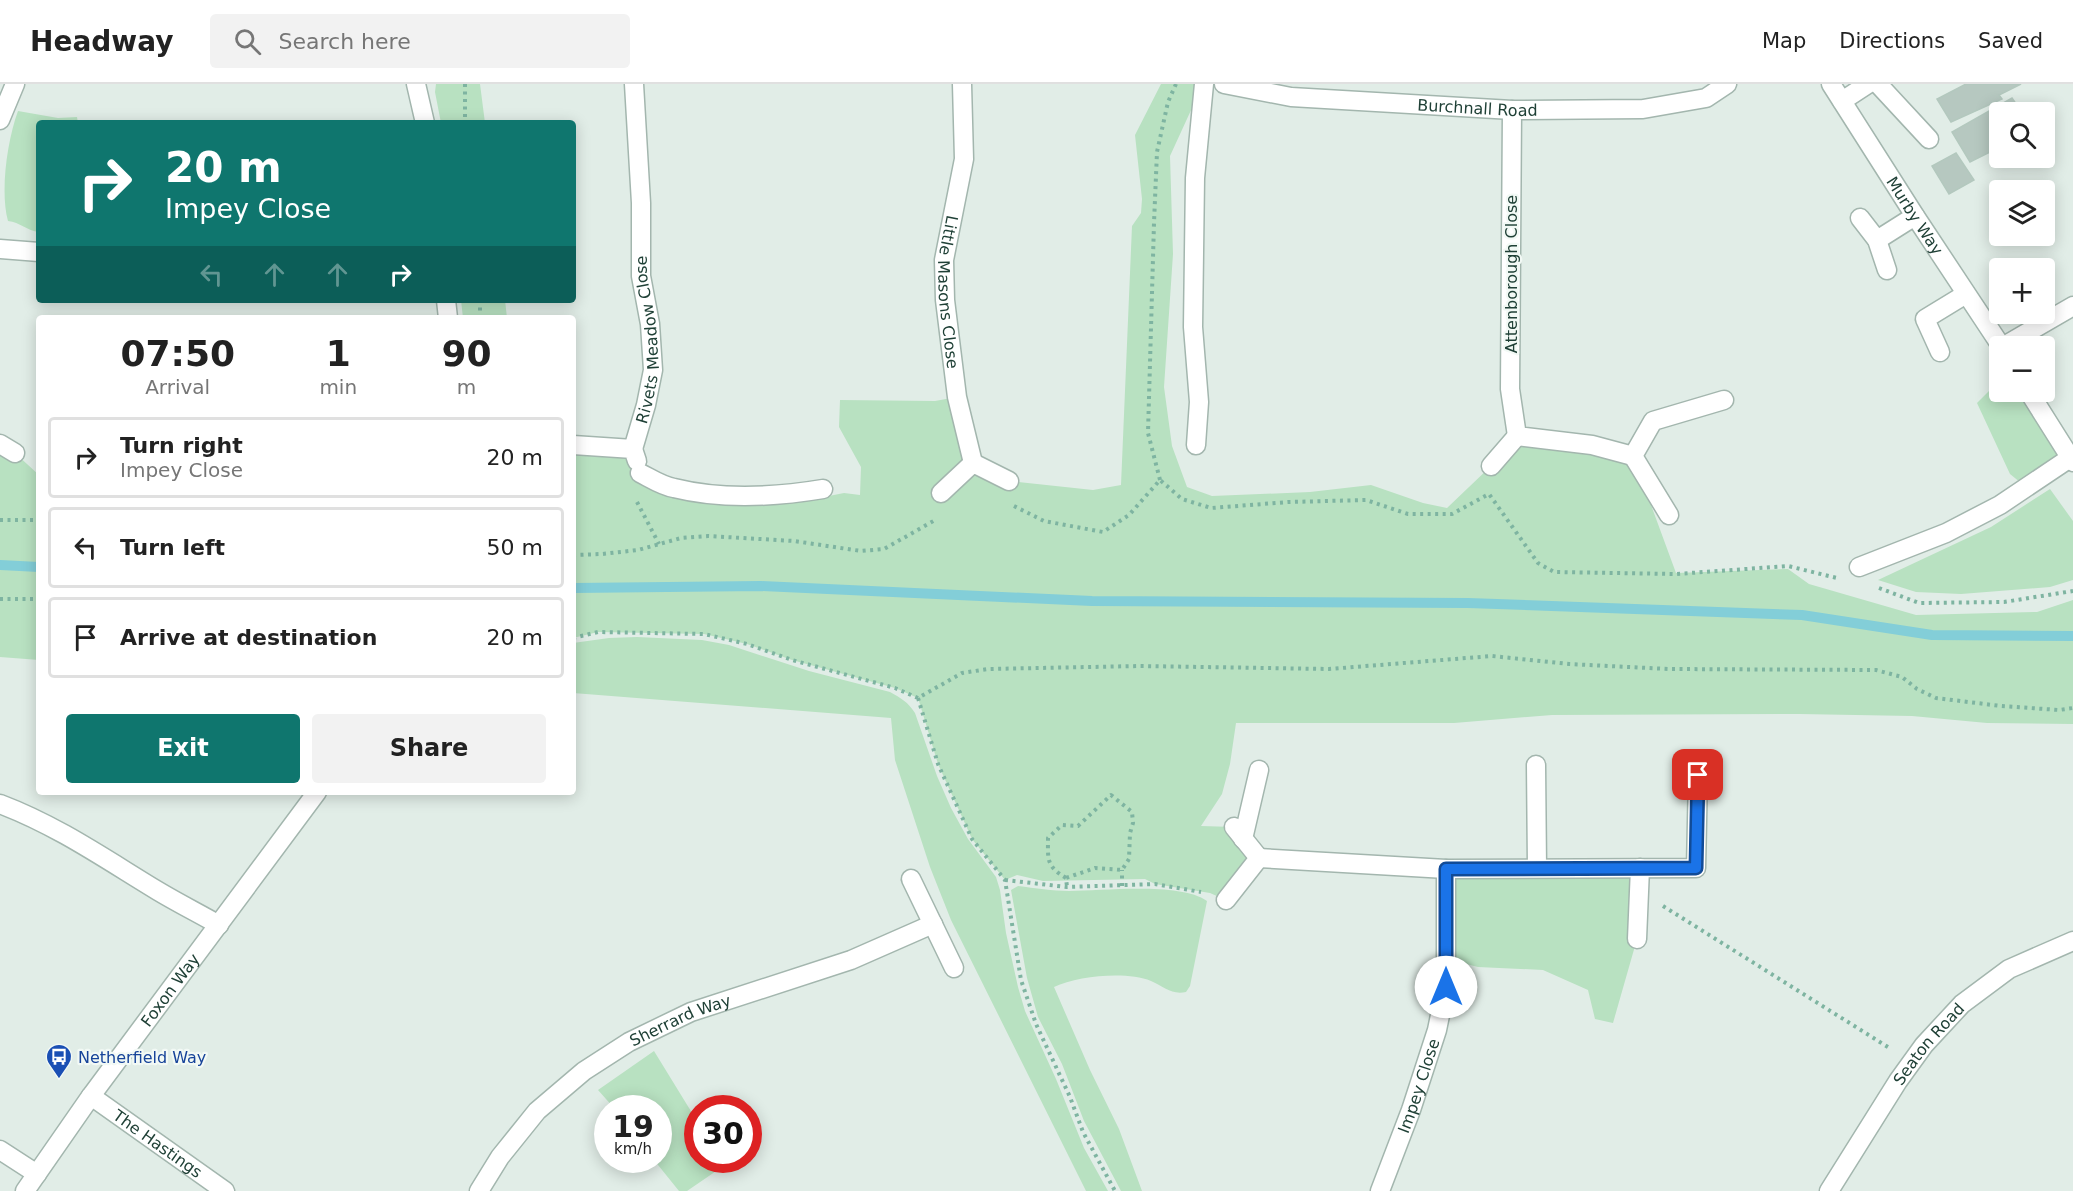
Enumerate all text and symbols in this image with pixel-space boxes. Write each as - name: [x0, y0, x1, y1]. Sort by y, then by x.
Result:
- search box: [210, 14, 630, 68]
- text: Headway: [30, 25, 174, 58]
- icon: search: [231, 25, 264, 58]
- text: Search here: [279, 29, 411, 54]
- text: Map: [1762, 29, 1806, 53]
- text: Directions: [1839, 29, 1945, 53]
- text: Saved: [1978, 29, 2043, 53]
- street label: Burchnall Road: [1417, 95, 1538, 120]
- map controls: [1989, 102, 2055, 402]
- button: search: [1989, 102, 2055, 168]
- text: 20 m: [165, 143, 282, 192]
- icon: right: [66, 144, 144, 222]
- street label: Murby Way: [1882, 173, 1947, 258]
- button: layers: [1989, 180, 2055, 246]
- text: Impey Close: [165, 193, 331, 224]
- street label: Attenborough Close: [1502, 195, 1521, 353]
- street label: Little Masons Close: [934, 214, 962, 370]
- street label: Rivets Meadow Close: [632, 256, 663, 426]
- icon: left: [195, 258, 228, 291]
- icon: ahead: [258, 258, 291, 291]
- icon: ahead: [321, 258, 354, 291]
- icon: right: [384, 258, 417, 291]
- button: +: [1989, 258, 2055, 324]
- text: 07:50: [120, 333, 235, 374]
- text: 1: [326, 333, 351, 374]
- text: 90: [441, 333, 492, 374]
- button: −: [1989, 336, 2055, 402]
- text: Arrival: [145, 375, 210, 399]
- text: min: [319, 375, 357, 399]
- text: m: [457, 375, 476, 399]
- text: Turn right: [120, 433, 243, 458]
- icon: right: [69, 441, 102, 474]
- text: 20 m: [487, 445, 543, 470]
- text: Impey Close: [120, 458, 243, 482]
- icon: left: [69, 531, 102, 564]
- text: Turn left: [120, 535, 225, 560]
- text: 50 m: [487, 535, 543, 560]
- icon: arrive: [69, 621, 102, 654]
- text: Arrive at destination: [120, 625, 377, 650]
- text: 20 m: [487, 625, 543, 650]
- button: Exit: [66, 714, 300, 783]
- button: Share: [312, 714, 546, 783]
- pin: [1672, 749, 1723, 800]
- icon: arrive: [1681, 758, 1714, 791]
- street label: Foxon Way: [137, 950, 204, 1030]
- position arrow: [1414, 955, 1478, 1019]
- street label: Sherrard Way: [626, 991, 733, 1050]
- street label: Seaton Road: [1889, 999, 1968, 1089]
- street label: Impey Close: [1394, 1036, 1444, 1136]
- bus stop icon: Netherfield Way: [44, 1042, 74, 1080]
- place label: Netherfield Way: [78, 1048, 206, 1067]
- speed limit sign: 30: [684, 1095, 762, 1173]
- street label: The Hastings: [109, 1105, 206, 1182]
- text: 19: [612, 1109, 654, 1144]
- text: km/h: [614, 1140, 652, 1158]

